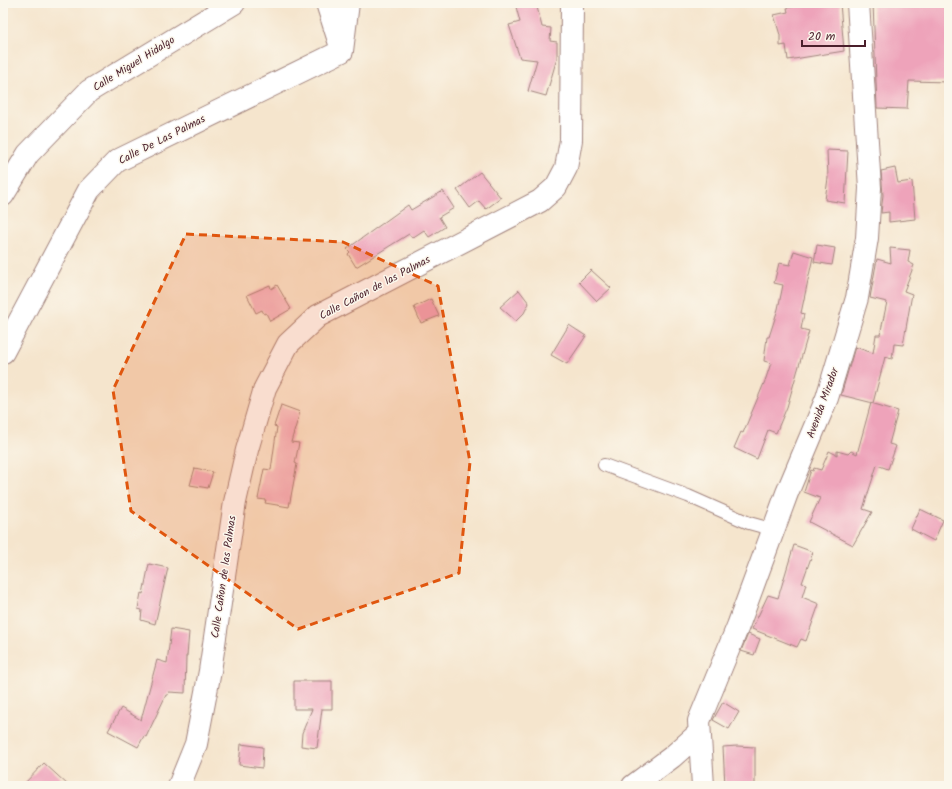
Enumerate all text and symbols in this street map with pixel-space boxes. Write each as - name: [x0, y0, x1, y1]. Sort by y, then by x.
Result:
- scale bar: [802, 22, 865, 48]
- text: 20 m: [808, 27, 836, 46]
- street label: Calle Miguel Hidalgo: [89, 31, 179, 97]
- street label: Calle De Las Palmas: [115, 110, 209, 170]
- street label: Calle Cañon de las Palmas: [316, 251, 434, 325]
- street label: Avenida Mirador: [802, 364, 845, 441]
- street label: Calle Cañon de las Palmas: [206, 514, 242, 639]

